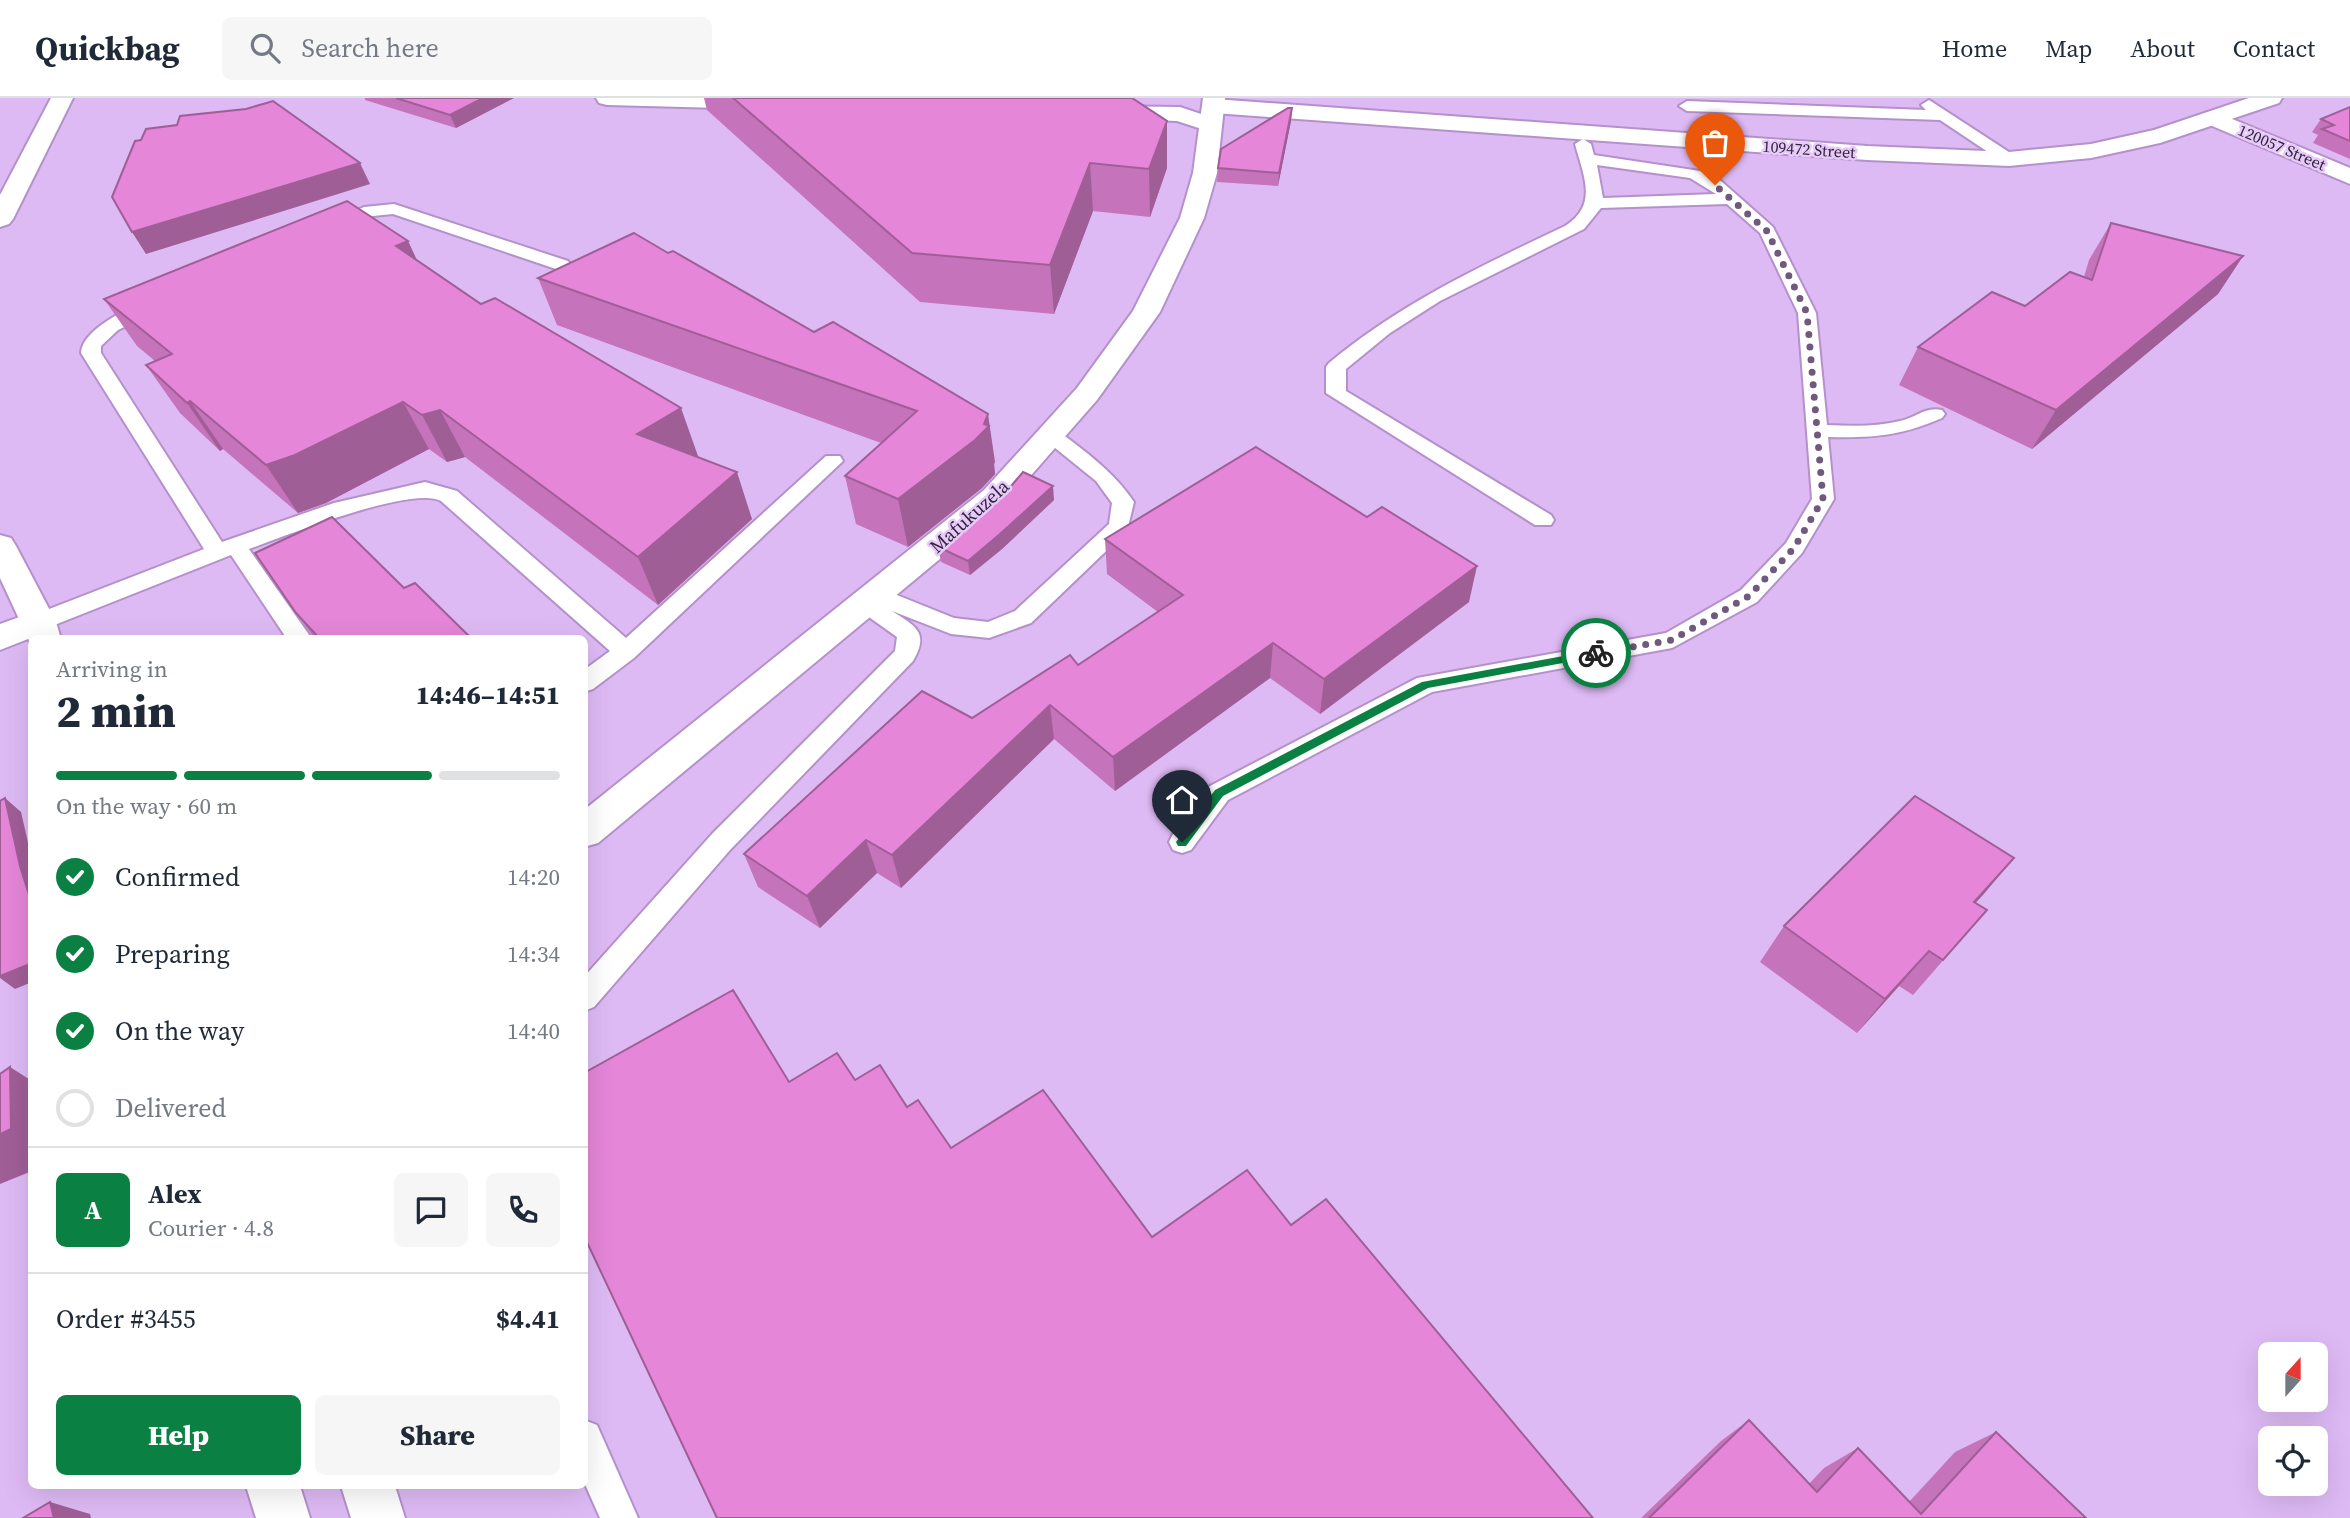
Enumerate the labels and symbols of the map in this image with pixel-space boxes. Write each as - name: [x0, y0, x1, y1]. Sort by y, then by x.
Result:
- pin: [1685, 113, 1745, 185]
- street label: 120057 Street: [2235, 119, 2330, 176]
- street label: 109472 Street: [1762, 135, 1857, 163]
- street label: Mafukuzela: [924, 473, 1015, 559]
- courier: [1561, 618, 1631, 688]
- pin: [1152, 770, 1212, 842]
- north arrow: [2258, 1342, 2328, 1412]

